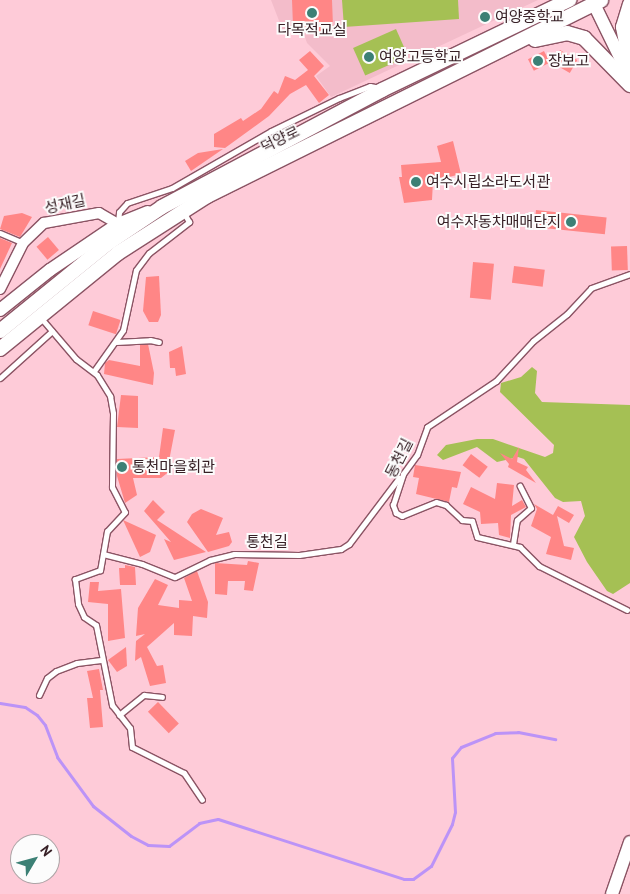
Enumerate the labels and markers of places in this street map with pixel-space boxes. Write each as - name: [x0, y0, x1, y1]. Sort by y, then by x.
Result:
- marker: 다목적교실: [306, 7, 318, 19]
- place label: 여양중학교: [495, 8, 564, 26]
- marker: 여양중학교: [479, 11, 491, 23]
- place label: 다목적교실: [278, 21, 346, 39]
- place label: 여양고등학교: [379, 48, 462, 66]
- marker: 여양고등학교: [363, 51, 375, 63]
- place label: 장보고: [548, 52, 589, 70]
- marker: 장보고: [532, 55, 544, 67]
- place label: 여수시립소라도서관: [426, 173, 550, 191]
- marker: 여수시립소라도서관: [410, 176, 422, 188]
- place label: 여수자동차매매단지: [437, 213, 561, 231]
- marker: 여수자동차매매단지: [565, 216, 577, 228]
- place label: 통천마을회관: [132, 458, 215, 476]
- marker: 통천마을회관: [116, 461, 128, 473]

